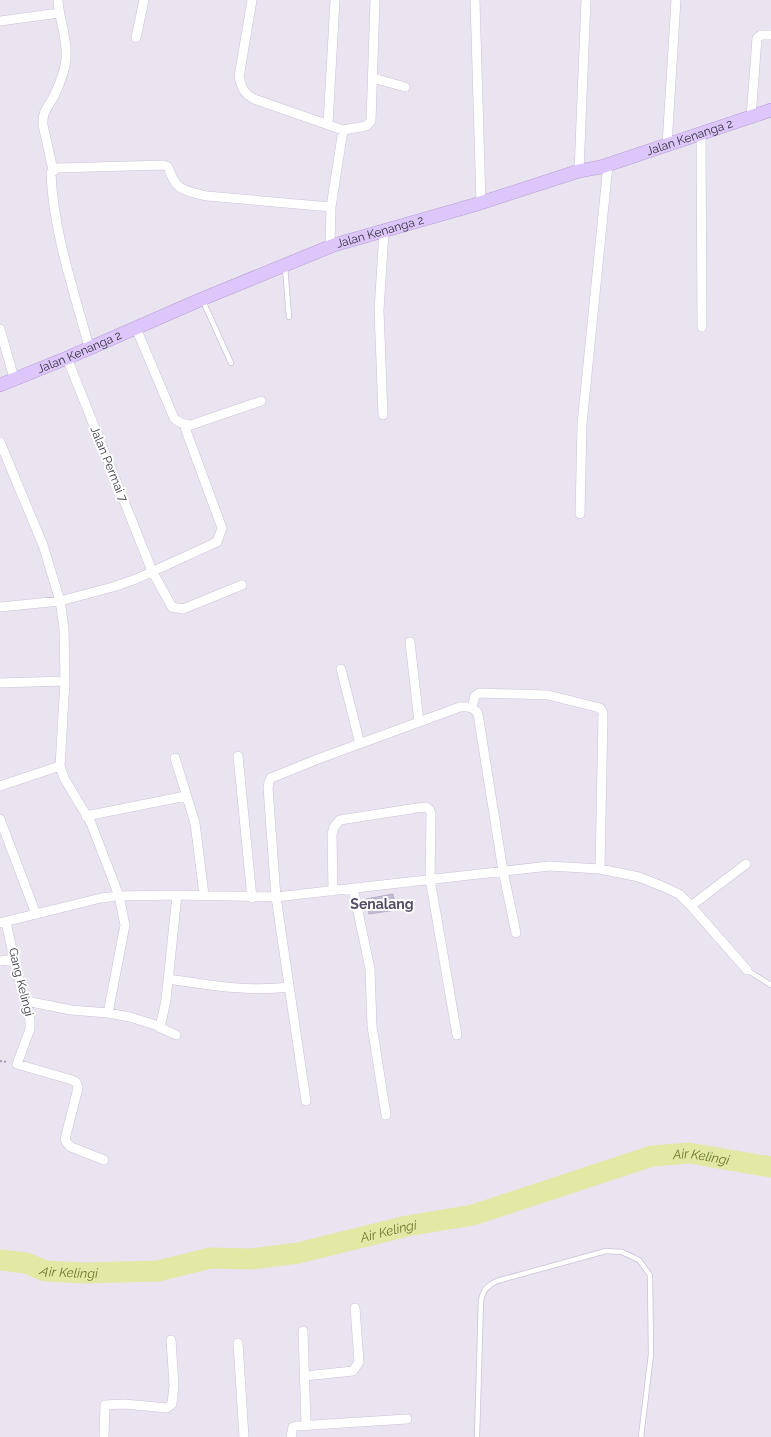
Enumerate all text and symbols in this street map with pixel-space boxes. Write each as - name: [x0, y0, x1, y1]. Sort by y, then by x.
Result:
- street label: Jalan Kenanga 2: [645, 116, 735, 158]
- street label: Jalan Kenanga 2: [335, 213, 425, 251]
- street label: Jalan Kenanga 2: [35, 328, 124, 376]
- street label: Jalan Permai 7: [87, 424, 131, 504]
- district label: Senalang: [350, 896, 414, 912]
- street label: Gang Kelingi: [6, 946, 36, 1018]
- water label: Air Kelingi: [671, 1146, 732, 1168]
- water label: Air Kelingi: [358, 1217, 419, 1245]
- water label: Air Kelingi: [37, 1262, 99, 1281]

